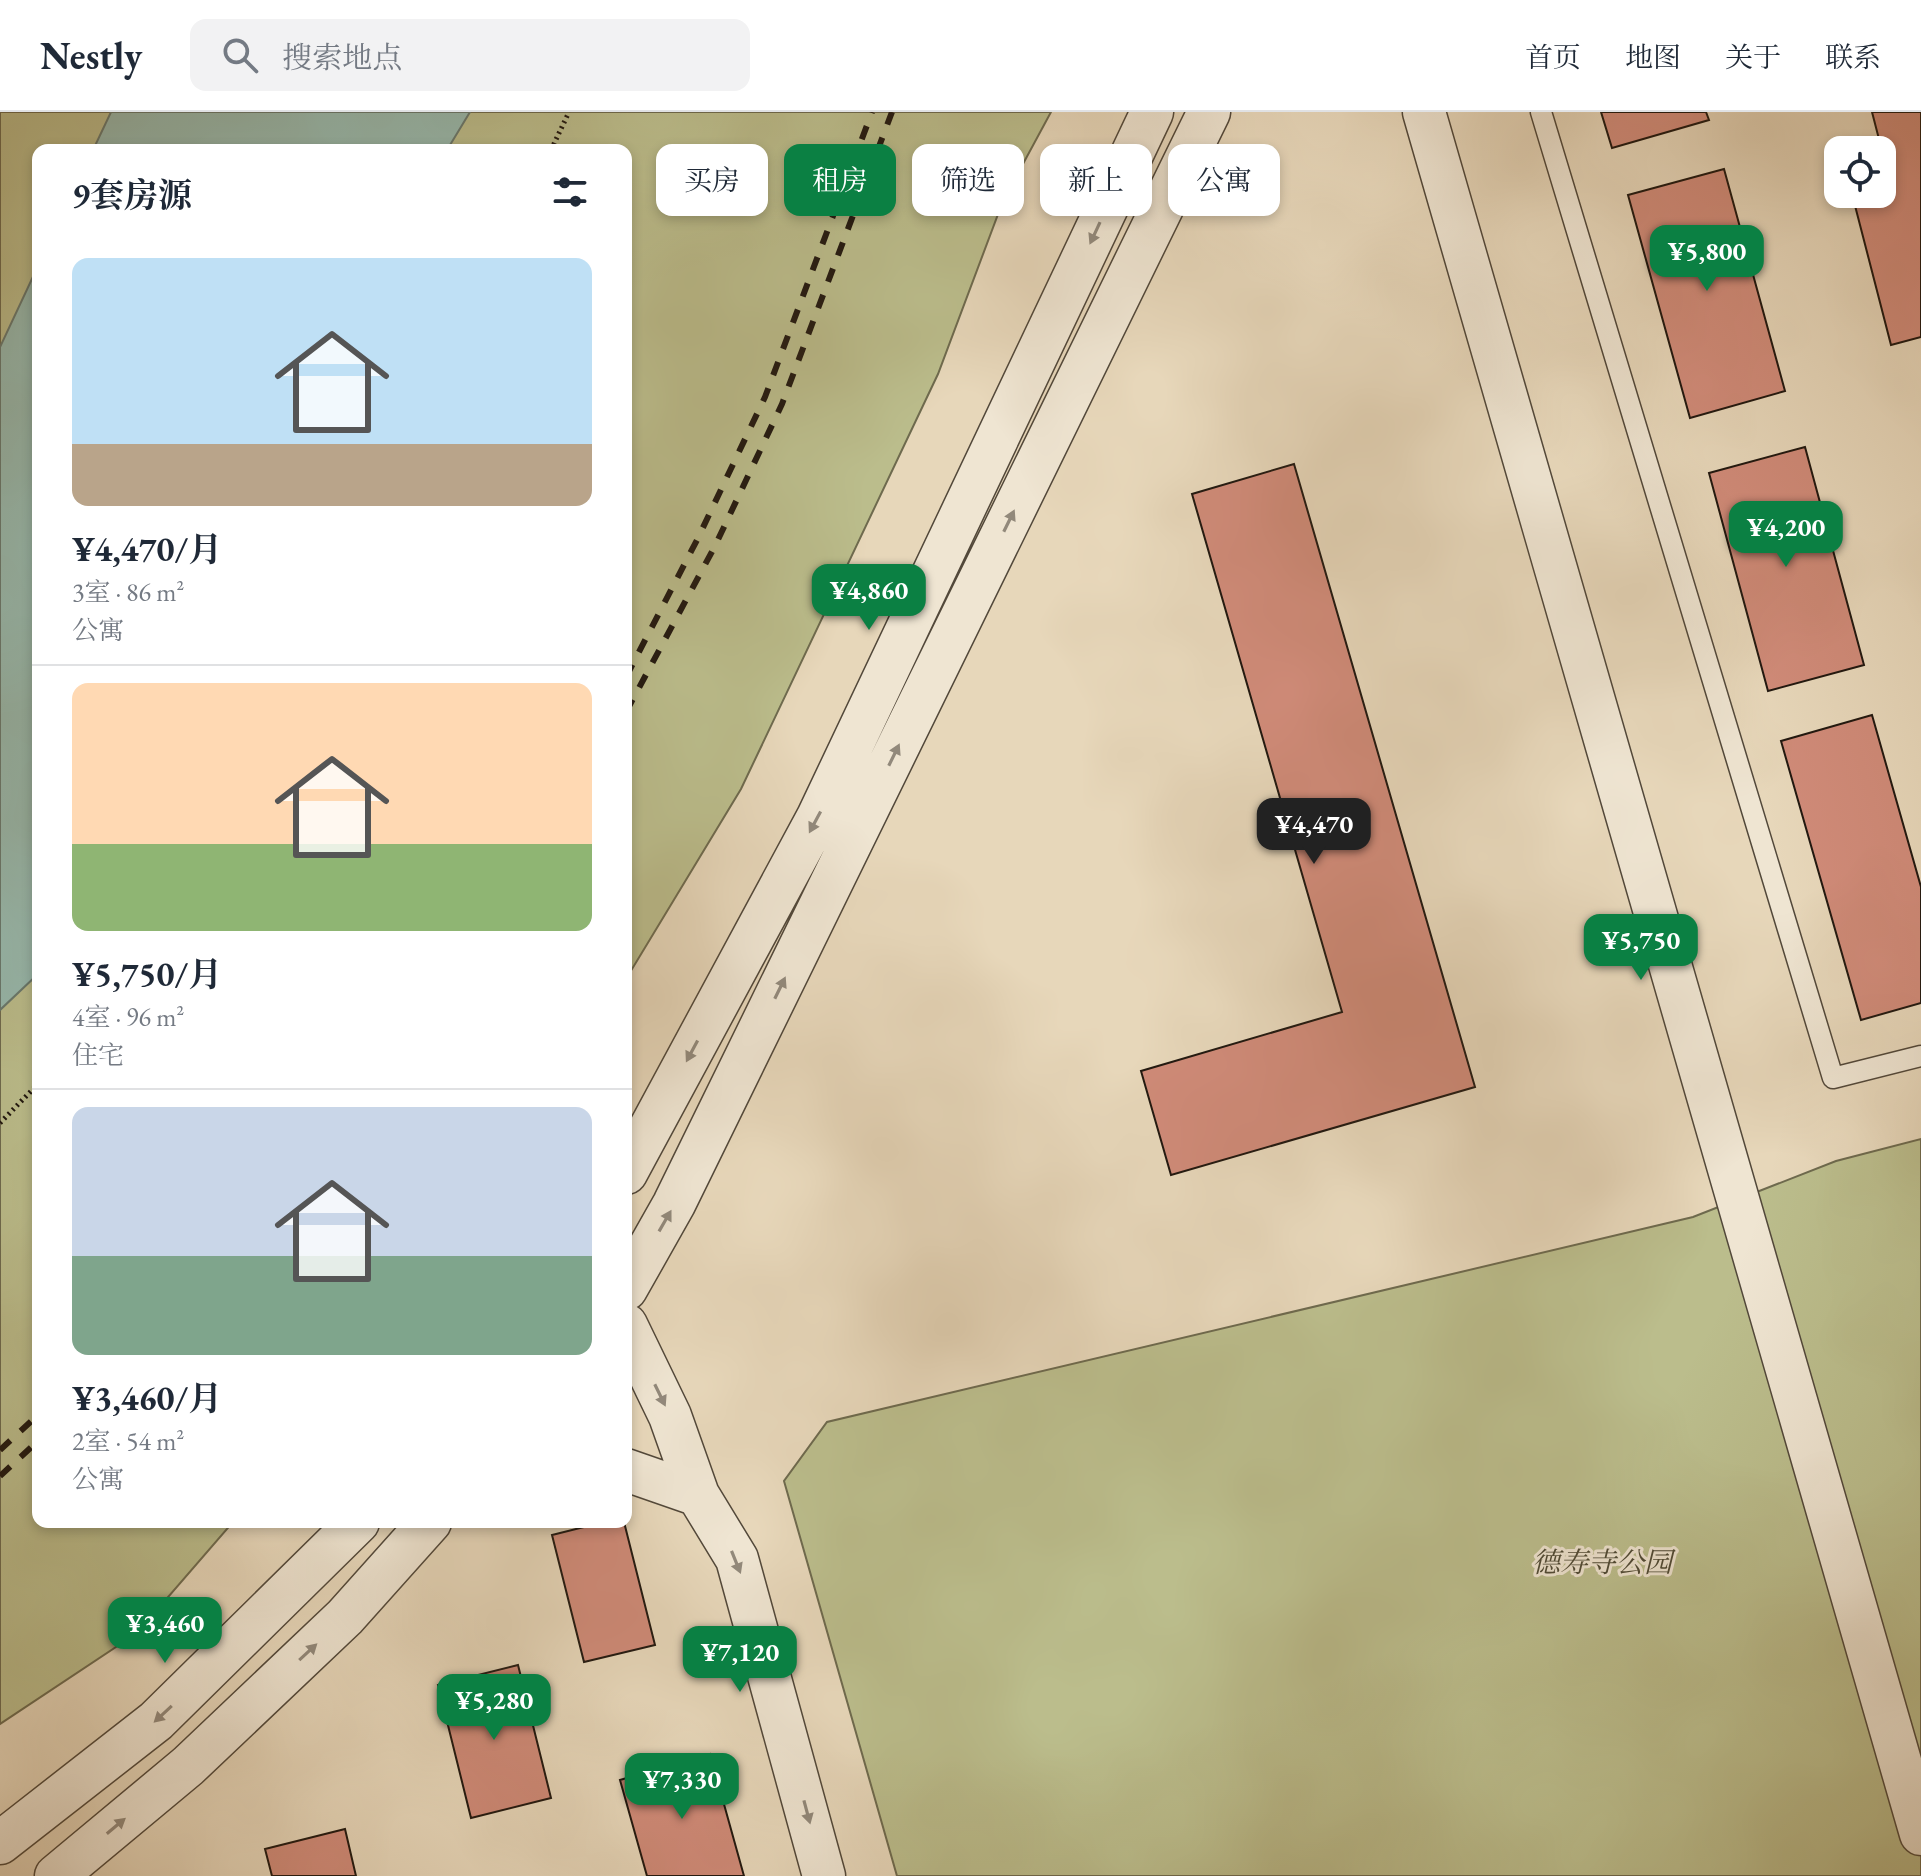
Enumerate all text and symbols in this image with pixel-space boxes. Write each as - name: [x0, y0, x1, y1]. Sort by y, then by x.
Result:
- search box: [190, 19, 750, 91]
- text: Nestly: [40, 31, 142, 80]
- icon: search: [218, 33, 262, 77]
- text: 搜索地点: [282, 38, 402, 77]
- text: 首页: [1525, 39, 1581, 75]
- text: 地图: [1625, 39, 1681, 75]
- text: 关于: [1725, 39, 1781, 75]
- text: 联系: [1825, 39, 1881, 75]
- map controls: [1824, 136, 1896, 208]
- button: locate: [1824, 136, 1896, 208]
- chip: 买房: [656, 144, 768, 216]
- chip: 租房: [784, 144, 896, 216]
- chip: 筛选: [912, 144, 1024, 216]
- chip: 新上: [1040, 144, 1152, 216]
- chip: 公寓: [1168, 144, 1280, 216]
- icon: filters: [548, 170, 592, 214]
- text: 9套房源: [72, 173, 192, 217]
- one-way arrow: [1088, 221, 1102, 245]
- pin: ¥5,800: [1642, 225, 1772, 293]
- text: ¥5,800: [1668, 234, 1746, 268]
- icon: home: [260, 310, 404, 454]
- pin: ¥4,200: [1721, 501, 1851, 569]
- one-way arrow: [1002, 509, 1016, 533]
- text: ¥4,200: [1747, 510, 1825, 544]
- text: ¥4,470/月: [72, 527, 222, 571]
- pin: ¥4,860: [804, 564, 934, 632]
- text: ¥4,860: [830, 573, 908, 607]
- text: 3室 · 86 m²: [72, 575, 184, 609]
- text: 公寓: [72, 613, 124, 647]
- icon: home: [260, 735, 404, 879]
- one-way arrow: [888, 743, 901, 766]
- pin: ¥4,470: [1249, 798, 1379, 866]
- text: ¥4,470: [1275, 807, 1353, 841]
- one-way arrow: [808, 810, 821, 833]
- pin: ¥5,750: [1576, 914, 1706, 982]
- text: ¥5,750: [1602, 923, 1680, 957]
- text: ¥5,750/月: [72, 952, 222, 996]
- one-way arrow: [773, 976, 787, 1000]
- text: 4室 · 96 m²: [72, 1000, 184, 1034]
- text: 住宅: [72, 1038, 124, 1072]
- one-way arrow: [685, 1039, 698, 1062]
- icon: home: [260, 1159, 404, 1303]
- one-way arrow: [657, 1210, 671, 1232]
- text: ¥3,460/月: [72, 1376, 222, 1420]
- one-way arrow: [653, 1384, 667, 1407]
- text: 2室 · 54 m²: [72, 1424, 184, 1458]
- text: 公寓: [72, 1462, 124, 1496]
- park label: 德寿寺公园: [1532, 1544, 1676, 1580]
- one-way arrow: [730, 1550, 743, 1574]
- pin: ¥3,460: [100, 1597, 230, 1665]
- text: ¥3,460: [126, 1606, 204, 1640]
- pin: ¥7,120: [675, 1626, 805, 1694]
- text: ¥7,120: [701, 1635, 779, 1669]
- one-way arrow: [298, 1643, 317, 1661]
- pin: ¥5,280: [429, 1674, 559, 1742]
- text: ¥5,280: [455, 1683, 533, 1717]
- one-way arrow: [153, 1705, 172, 1723]
- pin: ¥7,330: [617, 1753, 747, 1821]
- text: ¥7,330: [643, 1762, 721, 1796]
- one-way arrow: [801, 1800, 813, 1825]
- one-way arrow: [105, 1818, 125, 1835]

